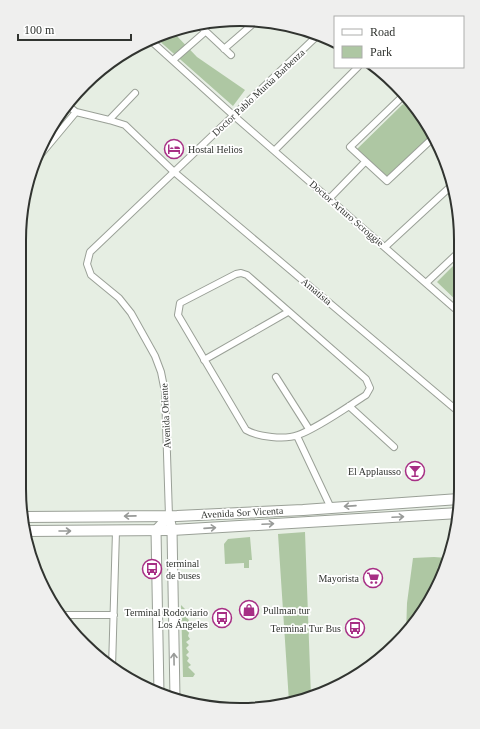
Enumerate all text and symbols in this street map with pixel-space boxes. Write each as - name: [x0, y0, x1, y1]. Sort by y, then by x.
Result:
- scale bar: [18, 16, 131, 42]
- legend: [334, 16, 464, 68]
- text: 100 m: [24, 23, 55, 37]
- text: Road: [370, 25, 395, 39]
- text: Park: [370, 45, 392, 59]
- street label: Doctor Pablo Murúa Barbenza: [210, 46, 307, 138]
- hotel icon: Hostal Helios: [163, 138, 185, 160]
- place label: Hostal Helios: [188, 144, 243, 155]
- street label: Doctor Arturo Scroggie: [307, 178, 386, 249]
- street label: Amatista: [299, 276, 334, 308]
- street label: Avenida Oriente: [158, 382, 173, 449]
- bar icon: El Applausso: [404, 460, 426, 482]
- place label: El Applausso: [348, 466, 401, 477]
- one-way arrow: [344, 503, 357, 510]
- street label: Avenida Sor Vicenta: [201, 505, 284, 520]
- one-way arrow: [124, 512, 137, 520]
- one-way arrow: [391, 513, 404, 520]
- one-way arrow: [261, 521, 274, 528]
- one-way arrow: [203, 524, 216, 531]
- one-way arrow: [58, 527, 71, 535]
- bus stop icon: terminal de buses: [141, 558, 163, 580]
- place label: terminal de buses: [166, 558, 200, 581]
- supermarket icon: Mayorista: [362, 567, 384, 589]
- place label: Mayorista: [318, 573, 360, 584]
- shop icon: Pullman tur: [238, 599, 260, 621]
- place label: Pullman tur: [263, 605, 311, 616]
- place label: Terminal Rodoviario Los Ángeles: [125, 607, 208, 630]
- bus stop icon: Terminal Rodoviario Los Ángeles: [211, 607, 233, 629]
- bus stop icon: Terminal Tur Bus: [344, 617, 366, 639]
- place label: Terminal Tur Bus: [271, 623, 341, 634]
- one-way arrow: [170, 653, 178, 666]

